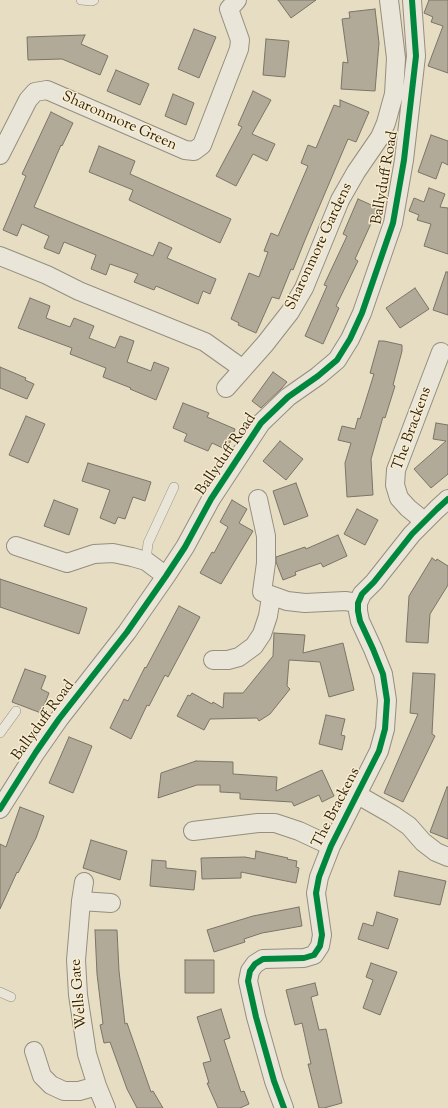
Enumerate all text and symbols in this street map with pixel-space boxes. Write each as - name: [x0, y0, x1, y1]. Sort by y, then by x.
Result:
- street label: Sharonmore Green: [59, 89, 179, 155]
- street label: Ballyduff Road: [369, 130, 403, 226]
- street label: Sharonmore Gardens: [283, 181, 357, 313]
- street label: The Brackens: [390, 385, 436, 473]
- street label: Ballyduff Road: [193, 411, 261, 499]
- street label: Ballyduff Road: [9, 677, 79, 765]
- street label: The Brackens: [309, 765, 365, 851]
- street label: Wells Gate: [68, 958, 92, 1030]

